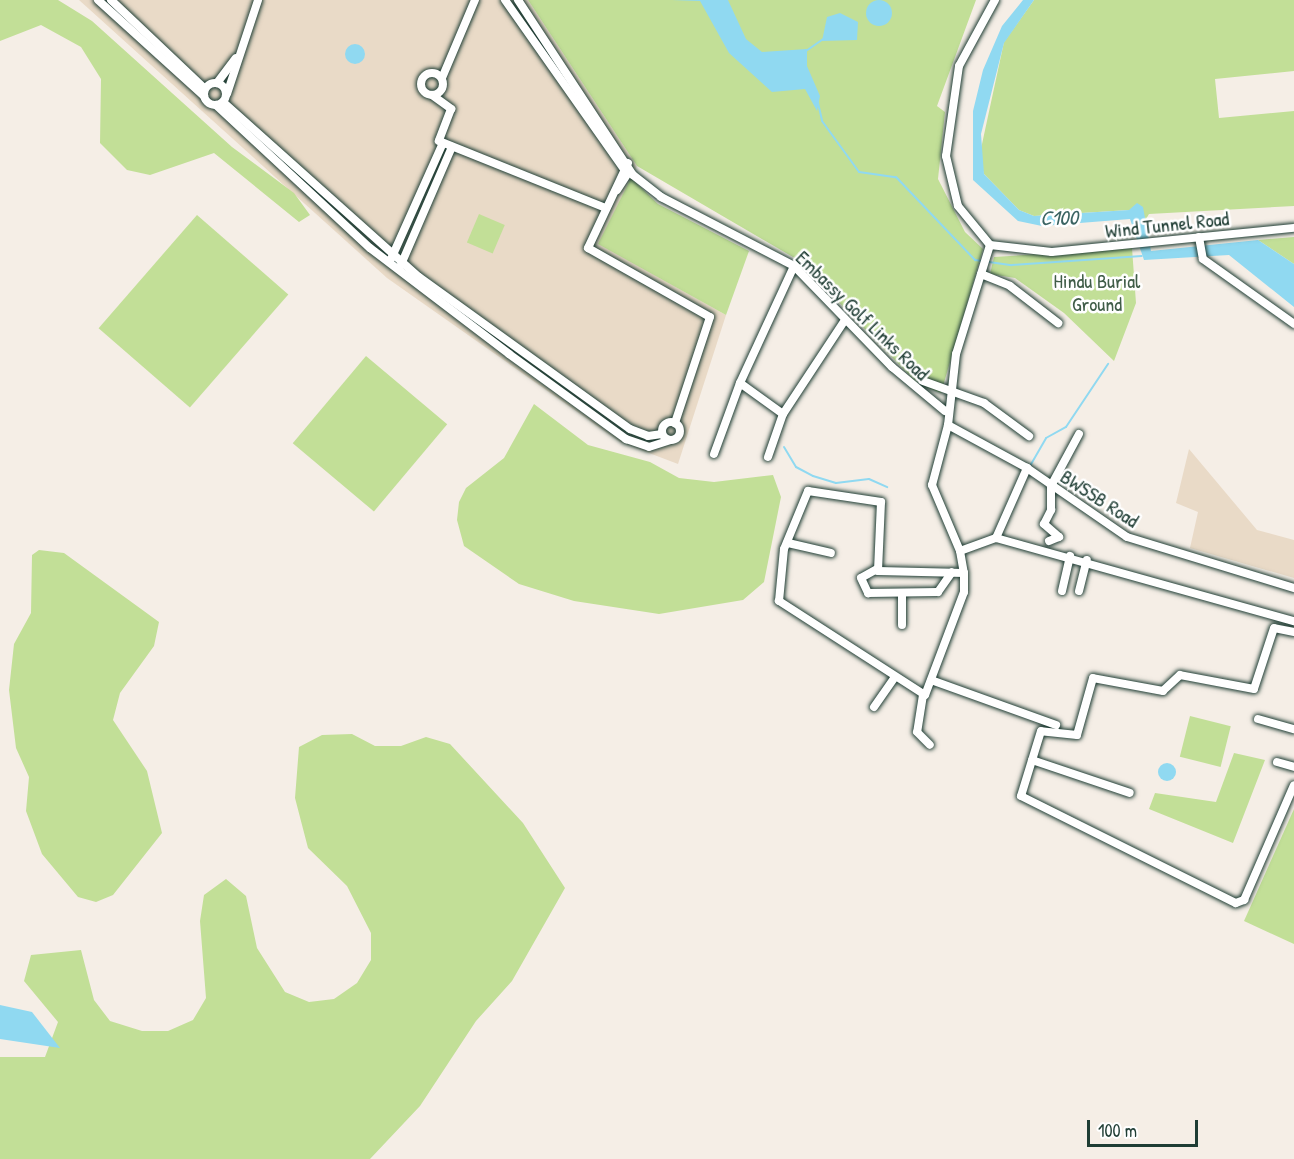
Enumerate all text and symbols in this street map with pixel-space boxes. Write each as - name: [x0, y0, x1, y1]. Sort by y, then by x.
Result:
- water label: C100: [1040, 205, 1078, 231]
- street label: Wind Tunnel Road: [1104, 206, 1230, 242]
- street label: Embassy Golf Links Road: [791, 245, 935, 385]
- park label: Hindu Burial Ground: [1054, 268, 1140, 315]
- street label: BWSSB Road: [1056, 464, 1144, 532]
- scale bar: [1090, 1108, 1201, 1146]
- text: 100 m: [1098, 1118, 1137, 1143]

